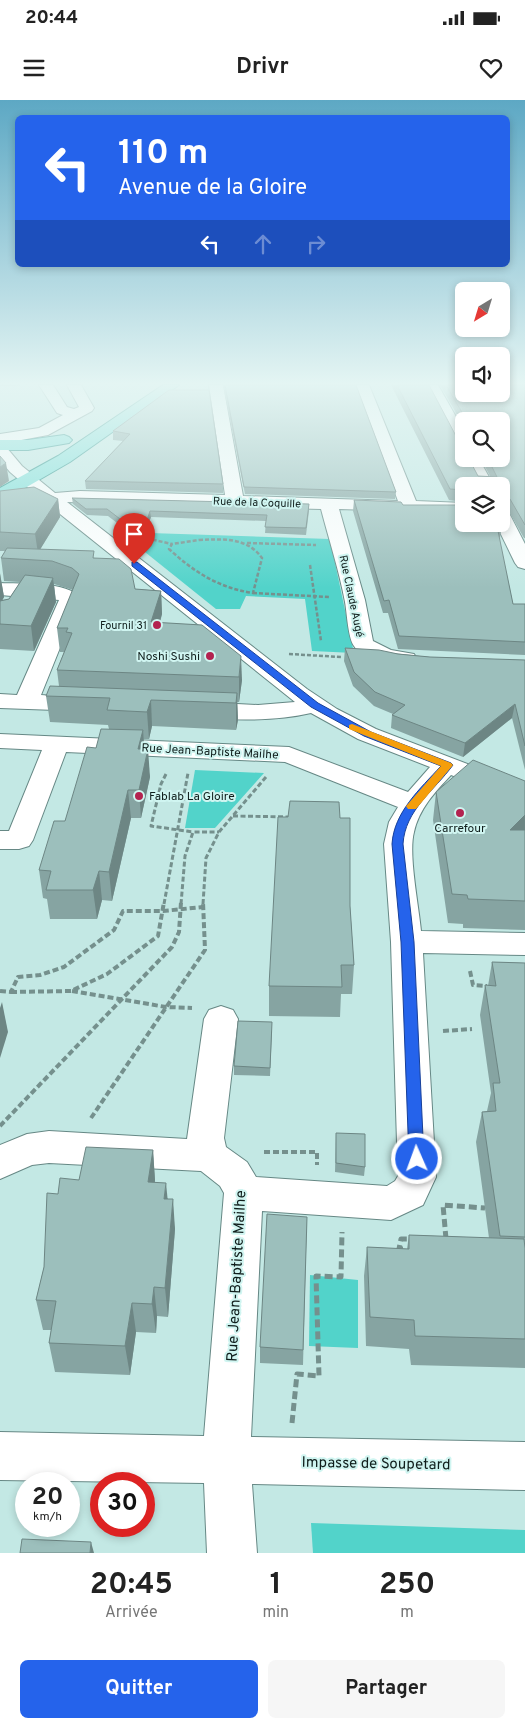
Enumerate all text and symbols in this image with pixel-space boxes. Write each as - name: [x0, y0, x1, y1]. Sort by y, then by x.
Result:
- text: 20:44: [25, 6, 78, 30]
- icon: menu: [20, 54, 48, 82]
- text: Drivr: [236, 54, 289, 81]
- icon: heart: [477, 54, 505, 82]
- text: 110 m: [118, 132, 208, 176]
- icon: left: [35, 135, 100, 200]
- text: Avenue de la Gloire: [118, 175, 307, 202]
- icon: left: [196, 230, 224, 258]
- icon: ahead: [249, 230, 277, 258]
- icon: right: [302, 230, 330, 258]
- north arrow: [455, 282, 510, 338]
- map controls: [455, 282, 510, 532]
- button: sound: [455, 347, 510, 402]
- button: search: [455, 412, 510, 467]
- button: layers: [455, 477, 510, 532]
- street label: Rue de la Coquille: [213, 494, 301, 512]
- pin: [113, 513, 155, 564]
- icon: arrive: [120, 520, 148, 548]
- street label: Rue Claude Augé: [335, 554, 367, 639]
- place label: Fournil 31: [100, 619, 147, 633]
- marker: Fournil 31: [151, 619, 163, 631]
- place label: Noshi Sushi: [137, 649, 200, 665]
- marker: Noshi Sushi: [204, 650, 216, 662]
- street label: Rue Jean-Baptiste Mailhe: [141, 740, 279, 764]
- place label: Fablab La Gloire: [149, 789, 235, 805]
- marker: Fablab La Gloire: [133, 790, 145, 802]
- marker: Carrefour: [454, 807, 466, 819]
- place label: Carrefour: [434, 821, 486, 837]
- position arrow: [390, 1132, 442, 1184]
- street label: Rue Jean-Baptiste Mailhe: [224, 1190, 251, 1362]
- street label: Impasse de Soupetard: [301, 1454, 451, 1475]
- speed limit sign: 30: [90, 1472, 155, 1537]
- text: 20: [32, 1482, 63, 1514]
- text: km/h: [33, 1509, 62, 1525]
- text: 20:45: [90, 1567, 173, 1604]
- text: 1: [270, 1567, 282, 1604]
- text: 250: [379, 1567, 435, 1604]
- text: Arrivée: [105, 1603, 158, 1623]
- text: min: [263, 1603, 289, 1623]
- text: m: [400, 1603, 414, 1623]
- button: Quitter: [20, 1660, 258, 1718]
- button: Partager: [268, 1660, 505, 1718]

